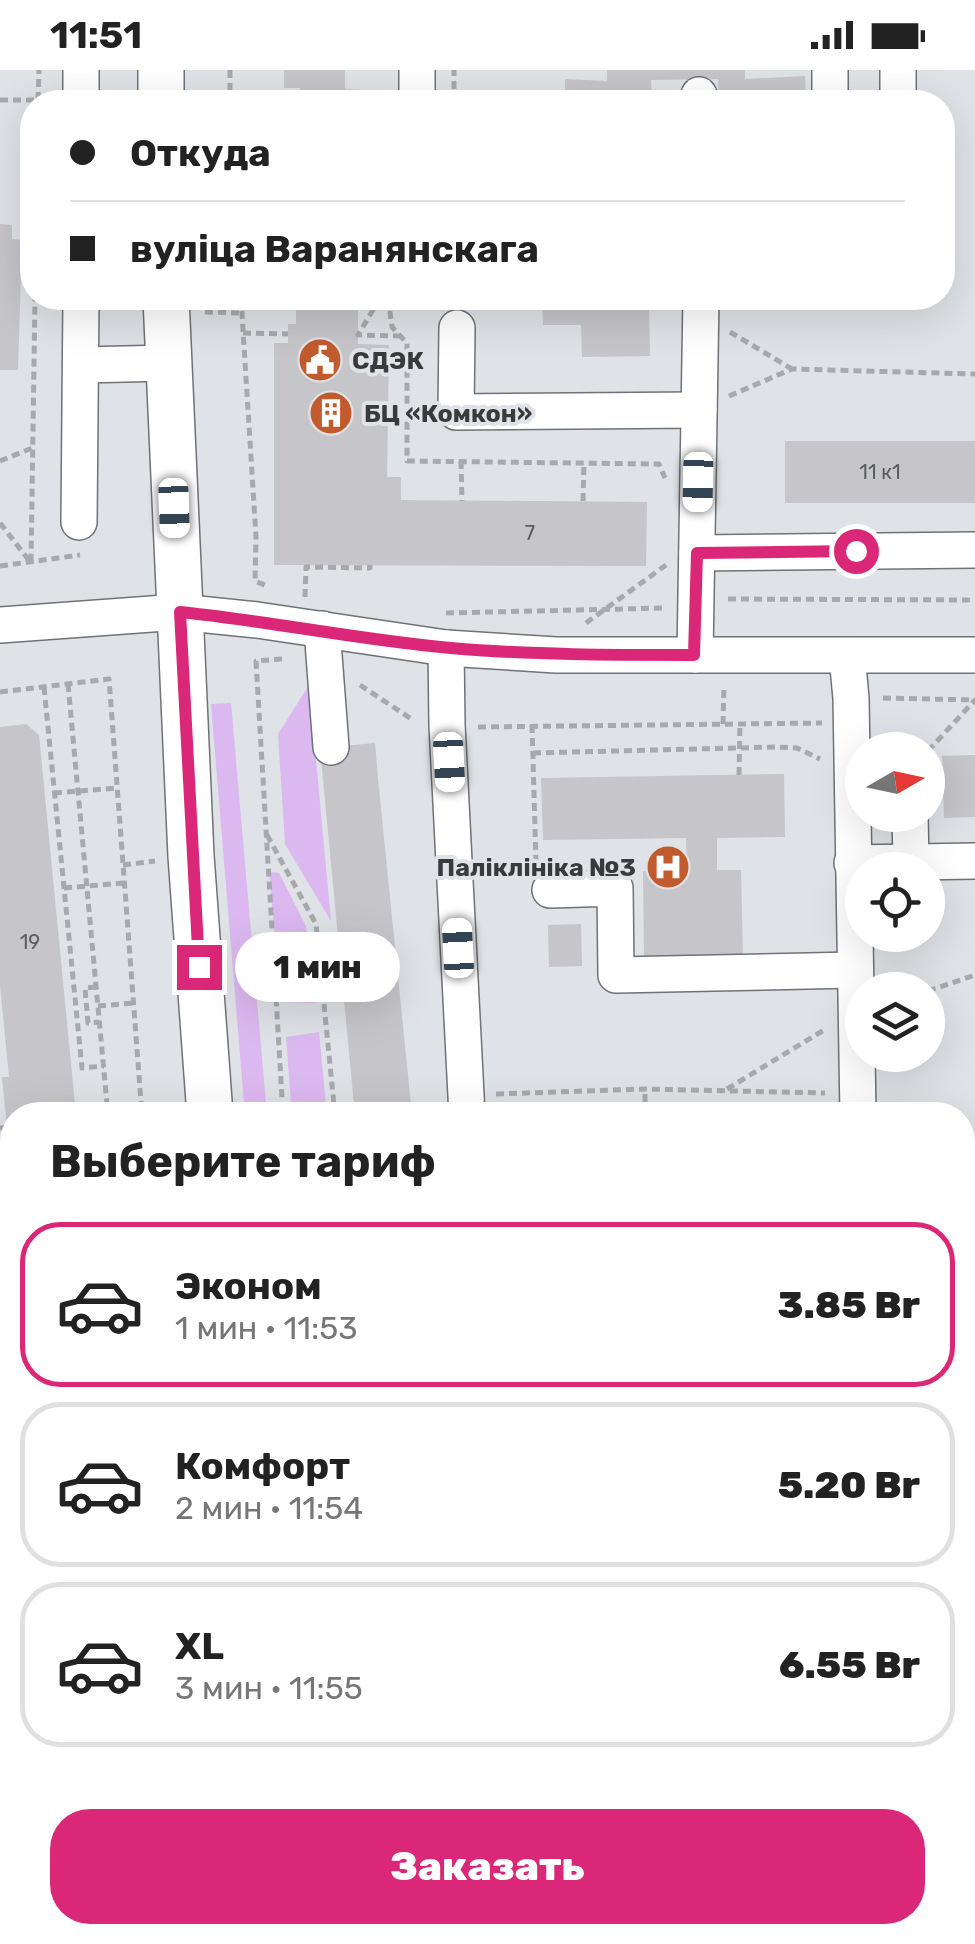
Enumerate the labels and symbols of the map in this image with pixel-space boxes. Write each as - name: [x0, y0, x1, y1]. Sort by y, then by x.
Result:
- public building icon: СДЭК: [297, 337, 343, 383]
- place label: СДЭК: [352, 346, 424, 375]
- building icon: БЦ «Комкон»: [308, 390, 354, 436]
- place label: БЦ «Комкон»: [364, 399, 532, 428]
- car: [682, 452, 714, 512]
- house number: 11 к1: [859, 460, 901, 484]
- car: [158, 477, 190, 539]
- house number: 7: [525, 521, 535, 545]
- route start: [834, 529, 879, 574]
- car: [432, 731, 466, 793]
- north arrow: [845, 732, 945, 832]
- hospital icon: Паліклініка №3: [645, 844, 691, 890]
- place label: Паліклініка №3: [437, 853, 636, 882]
- car: [441, 917, 475, 979]
- house number: 19: [20, 930, 40, 954]
- callout: 1 мин: [234, 932, 399, 1002]
- route end: [177, 945, 222, 990]

